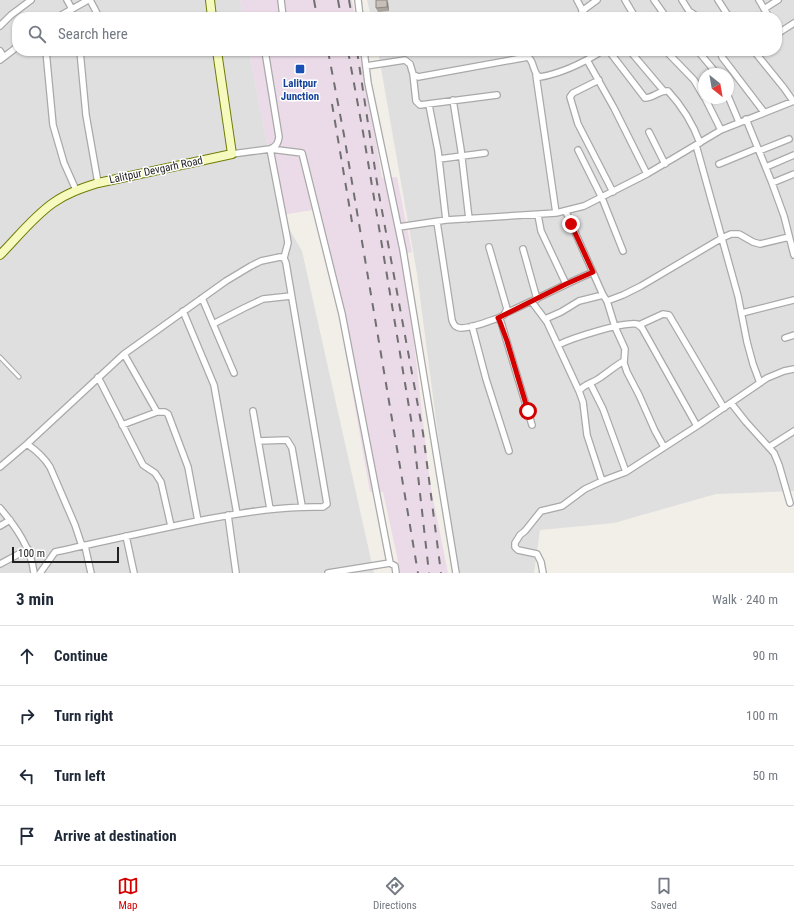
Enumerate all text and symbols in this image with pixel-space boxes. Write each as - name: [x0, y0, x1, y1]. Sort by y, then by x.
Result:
- search box: [12, 12, 782, 56]
- icon: search: [26, 23, 48, 45]
- text: Search here: [58, 25, 128, 43]
- marker: Lalitpur Junction: [294, 63, 306, 75]
- north arrow: [698, 68, 734, 104]
- place label: Lalitpur Junction: [281, 77, 319, 103]
- street label: Lalitpur Devgarh Road: [108, 154, 204, 186]
- route end: [562, 215, 580, 233]
- route start: [519, 402, 537, 420]
- scale bar: [12, 545, 119, 564]
- text: 100 m: [18, 547, 45, 560]
- text: 3 min: [16, 589, 54, 609]
- text: Walk · 240 m: [712, 592, 778, 607]
- icon: ahead: [16, 645, 38, 667]
- text: Continue: [54, 647, 108, 665]
- text: 90 m: [752, 648, 778, 663]
- icon: right: [16, 705, 38, 727]
- text: Turn right: [54, 707, 113, 725]
- text: 100 m: [746, 708, 778, 723]
- icon: left: [16, 765, 38, 787]
- text: Turn left: [54, 767, 105, 785]
- text: 50 m: [752, 768, 778, 783]
- icon: arrive: [16, 825, 38, 847]
- text: Arrive at destination: [54, 827, 177, 845]
- tab: Map: [117, 875, 139, 912]
- tab: Directions: [373, 875, 417, 912]
- tab: Saved: [651, 875, 677, 912]

